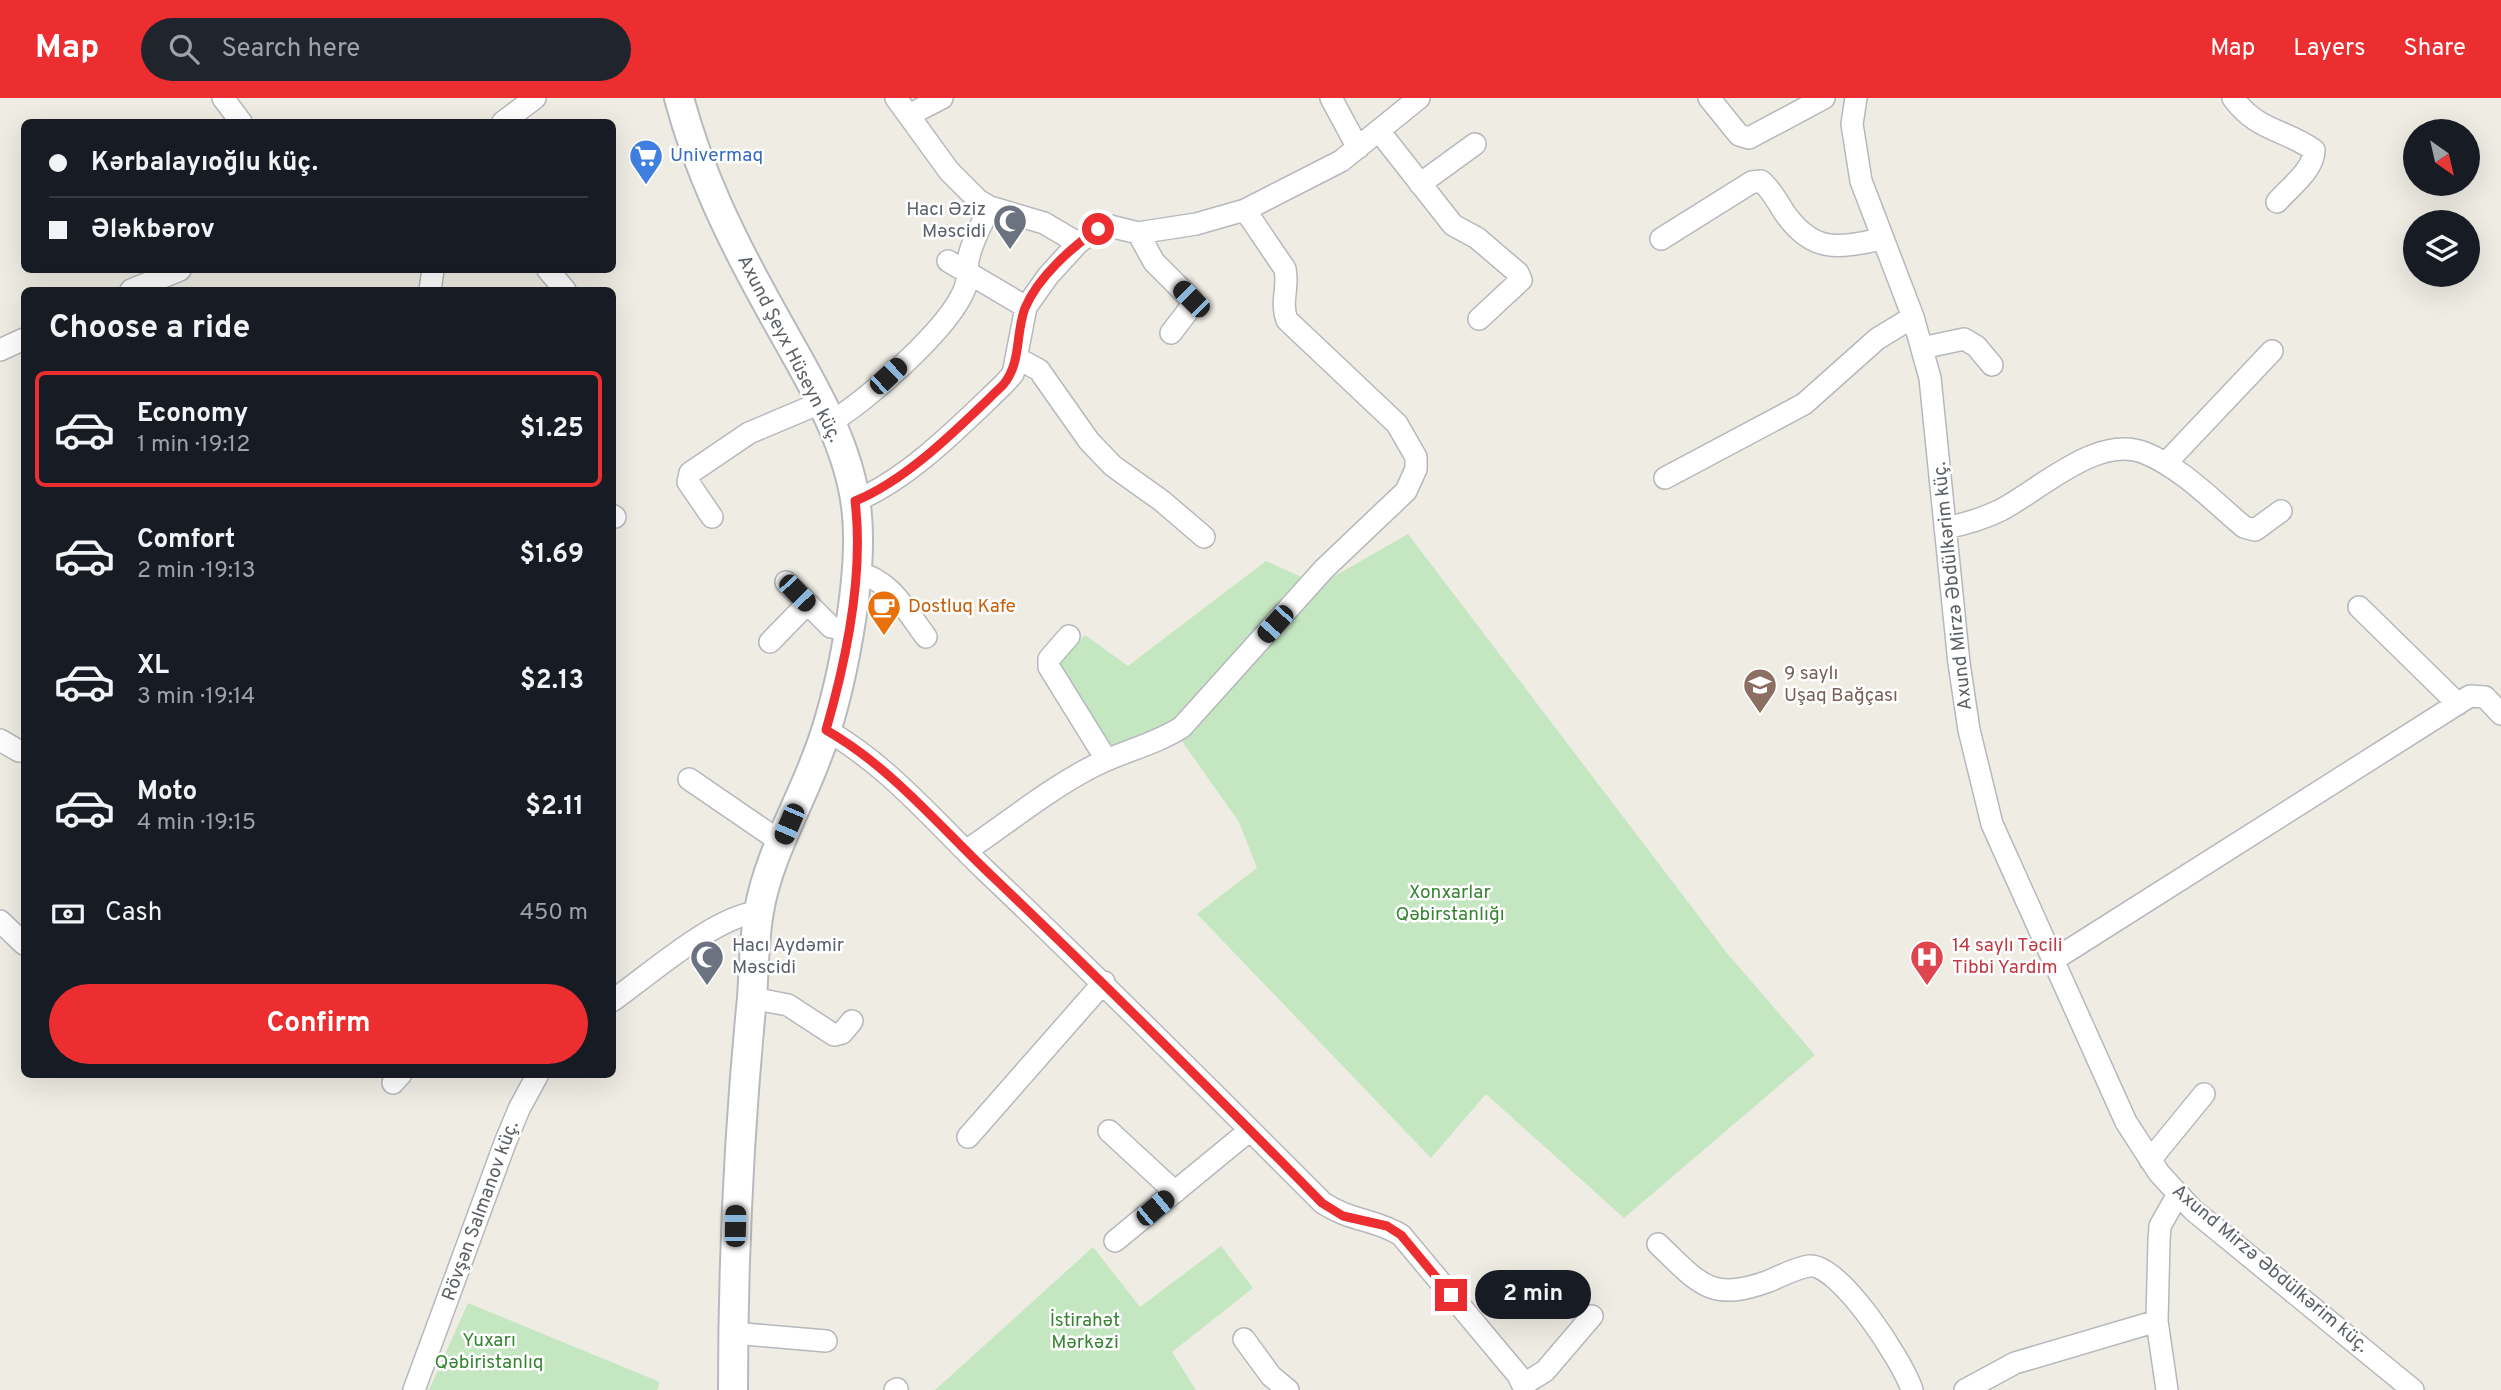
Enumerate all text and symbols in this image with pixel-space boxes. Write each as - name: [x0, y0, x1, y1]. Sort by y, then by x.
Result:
- search box: [141, 18, 631, 81]
- text: Map: [35, 28, 99, 70]
- icon: search: [165, 30, 203, 68]
- text: Search here: [221, 33, 360, 66]
- text: Map: [2210, 34, 2255, 64]
- text: Layers: [2293, 34, 2365, 64]
- text: Share: [2403, 34, 2466, 64]
- north arrow: [2403, 119, 2480, 196]
- map controls: [2403, 119, 2480, 287]
- supermarket icon: Univermaq: [627, 137, 665, 186]
- place label: Univermaq: [670, 144, 763, 168]
- text: Kərbalayıoğlu küç.: [91, 147, 318, 180]
- place label: Hacı Əziz Məscidi: [906, 198, 986, 244]
- mosque icon: Hacı Əziz Məscidi: [991, 202, 1029, 251]
- button: layers: [2403, 210, 2480, 287]
- route start: [1082, 213, 1114, 245]
- text: Ələkbərov: [91, 214, 215, 247]
- street label: Axund Şeyx Hüseyn küç.: [731, 251, 847, 447]
- car: [1169, 277, 1214, 321]
- text: Choose a ride: [49, 309, 250, 349]
- car: [866, 354, 911, 398]
- icon: car: [53, 398, 116, 461]
- text: Economy: [137, 398, 248, 431]
- text: $1.25: [520, 413, 584, 446]
- text: 1 min · 19:12: [137, 431, 250, 460]
- street label: Axund Mirzə Əbdülkərim küç.: [1928, 461, 1978, 711]
- icon: car: [53, 524, 116, 587]
- text: Comfort: [137, 524, 235, 557]
- text: $1.69: [519, 539, 584, 572]
- text: 2 min · 19:13: [137, 557, 255, 586]
- car: [775, 571, 820, 615]
- cafe icon: Dostluq Kafe: [865, 588, 903, 637]
- place label: Dostluq Kafe: [908, 595, 1016, 619]
- car: [1254, 601, 1297, 647]
- icon: car: [53, 650, 116, 713]
- text: XL: [137, 650, 169, 683]
- place label: 9 saylı Uşaq Bağçası: [1784, 662, 1898, 708]
- text: $2.13: [520, 665, 584, 698]
- school or university icon: 9 saylı Uşaq Bağçası: [1741, 666, 1779, 715]
- text: 3 min · 19:14: [137, 683, 255, 712]
- icon: car: [53, 776, 116, 839]
- text: Moto: [137, 776, 197, 809]
- text: $2.11: [525, 791, 584, 824]
- car: [772, 801, 807, 847]
- text: 4 min · 19:15: [137, 809, 256, 838]
- park label: Xonxarlar Qəbirstanlığı: [1396, 881, 1504, 927]
- icon: cash: [49, 895, 87, 933]
- text: Cash: [105, 897, 162, 930]
- text: 450 m: [520, 899, 588, 928]
- place label: Hacı Aydəmir Məscidi: [732, 934, 845, 980]
- place label: 14 saylı Təcili Tibbi Yardım: [1952, 934, 2063, 980]
- mosque icon: Hacı Aydəmir Məscidi: [688, 938, 726, 987]
- hospital icon: 14 saylı Təcili Tibbi Yardım: [1908, 938, 1946, 987]
- button: Confirm: [49, 984, 588, 1064]
- street label: Rövşən Salmanov küç.: [437, 1118, 525, 1304]
- street label: Axund Mirzə Əbdülkərim küç.: [2167, 1180, 2373, 1358]
- car: [1133, 1186, 1178, 1230]
- car: [725, 1205, 746, 1247]
- callout: 2 min: [1476, 1270, 1591, 1320]
- route end: [1435, 1279, 1467, 1311]
- text: 2 min: [1503, 1280, 1563, 1309]
- park label: İstirahət Mərkəzi: [1050, 1308, 1120, 1355]
- park label: Yuxarı Qəbiristanlıq: [435, 1329, 543, 1375]

